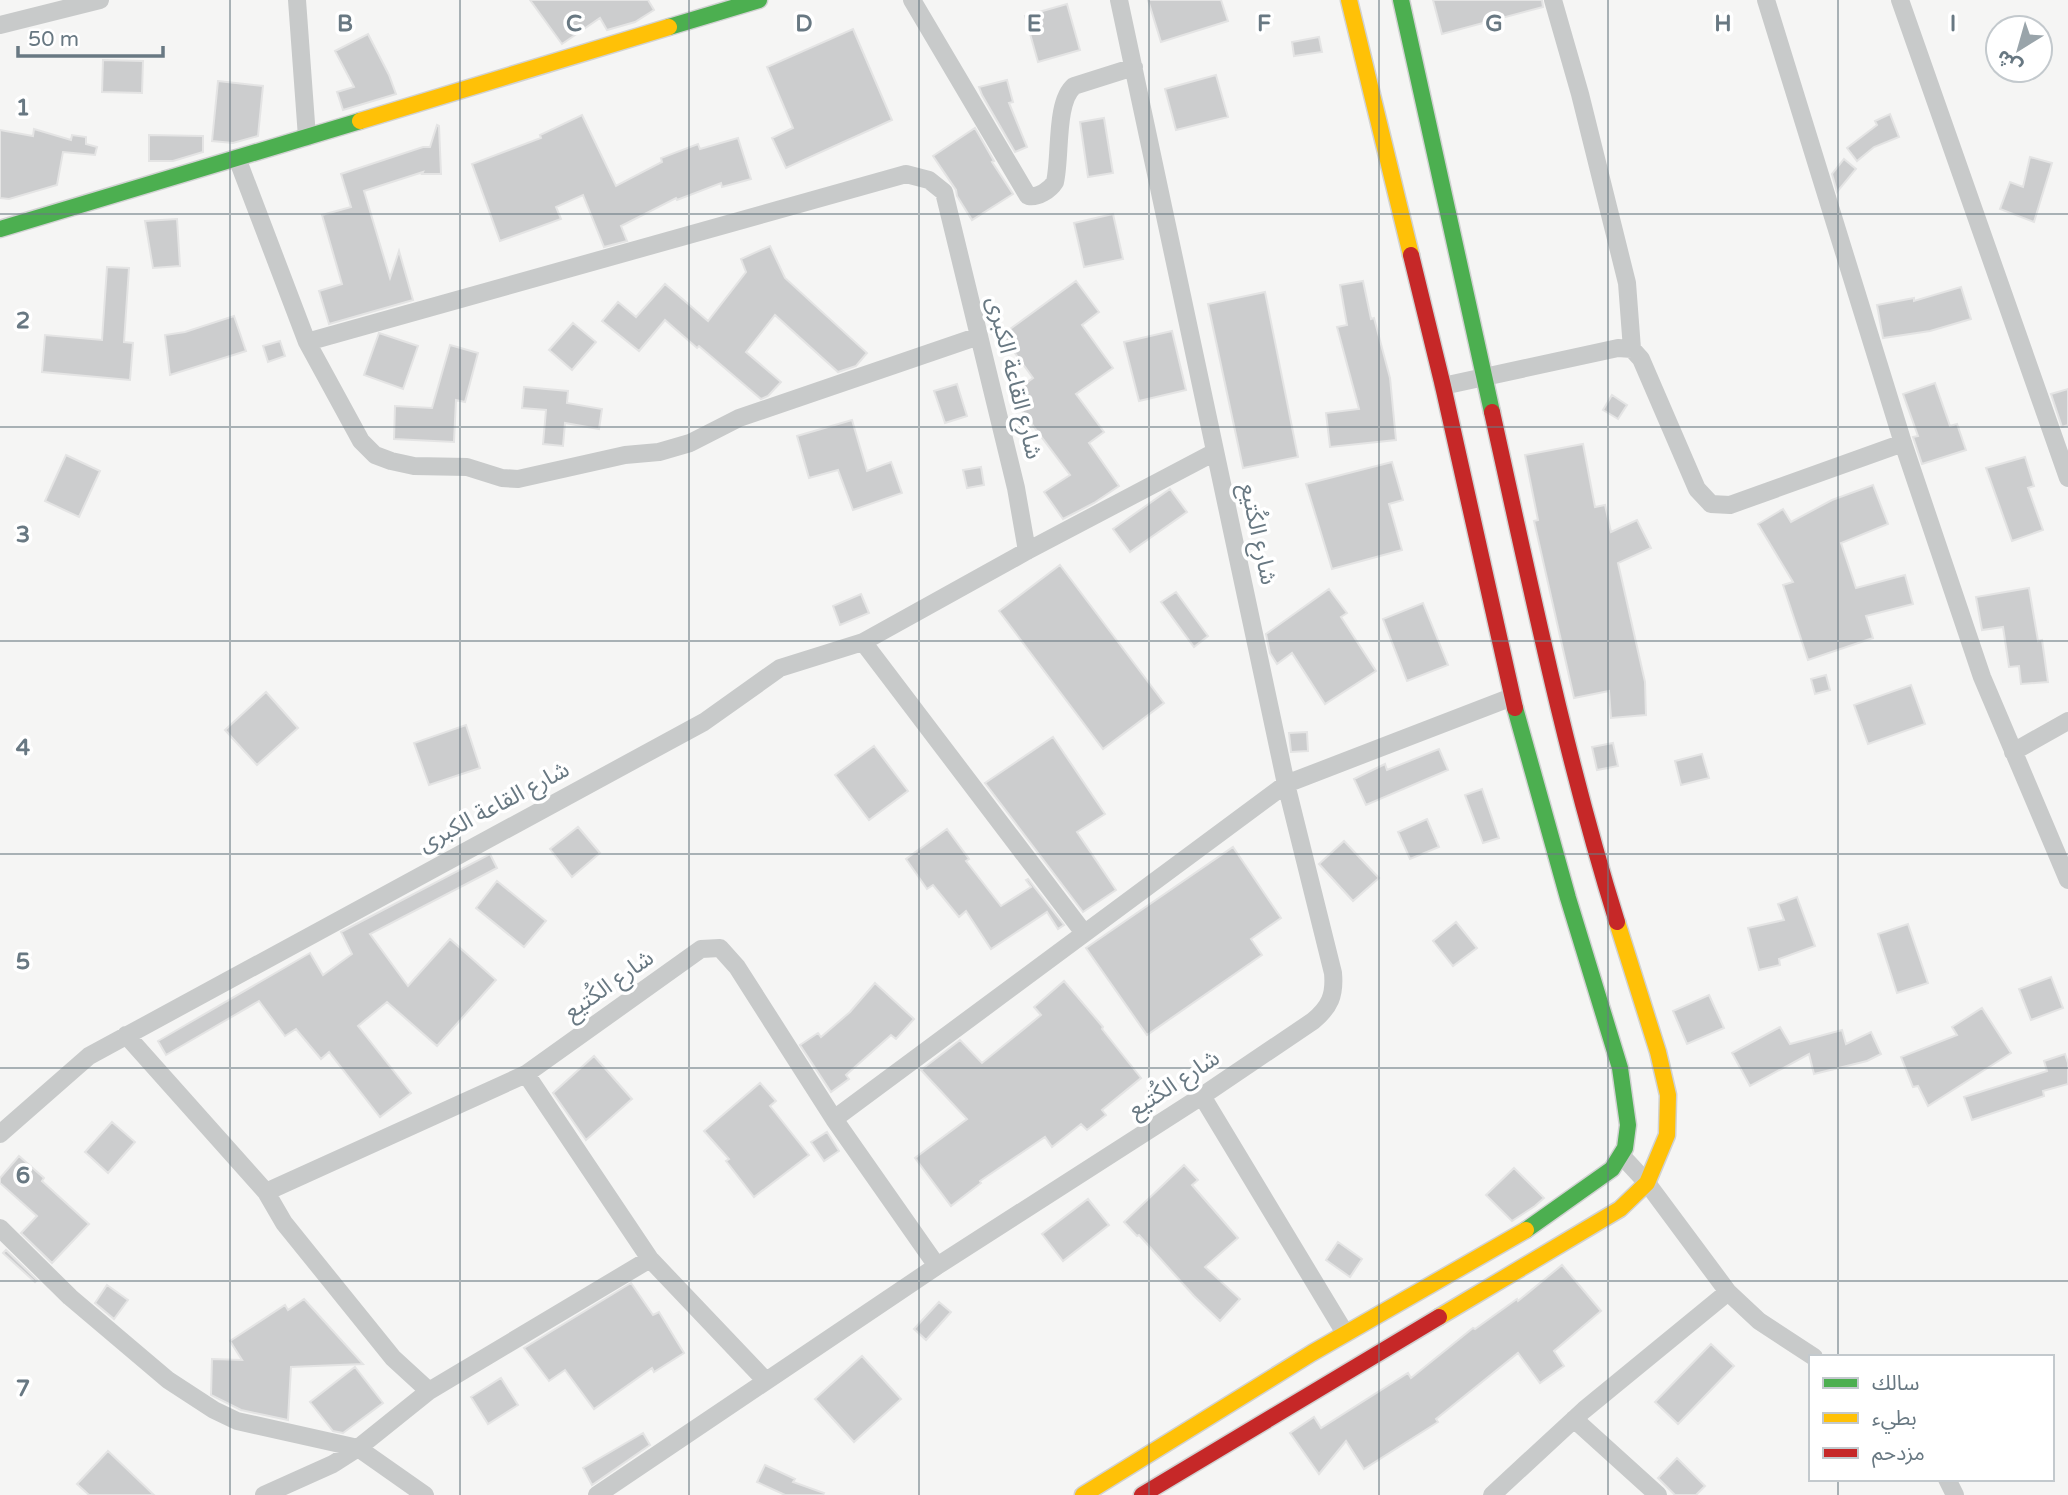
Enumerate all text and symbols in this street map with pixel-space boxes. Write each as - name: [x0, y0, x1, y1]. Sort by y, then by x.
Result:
- text: B: [337, 10, 353, 38]
- text: C: [566, 10, 582, 38]
- text: D: [795, 10, 813, 38]
- text: E: [1027, 10, 1041, 38]
- text: F: [1257, 10, 1271, 38]
- text: G: [1485, 10, 1503, 38]
- text: H: [1714, 10, 1732, 38]
- text: I: [1950, 10, 1956, 38]
- scale bar: [18, 14, 163, 58]
- north arrow: [1984, 14, 2054, 84]
- text: 50 m: [28, 27, 79, 52]
- text: ش: [1992, 45, 2026, 78]
- text: 1: [16, 94, 30, 122]
- street label: شارع القاعة الكبرى: [978, 294, 1048, 463]
- text: 2: [16, 307, 30, 335]
- street label: شارع الكُتيع: [1232, 480, 1284, 588]
- text: 3: [16, 521, 30, 549]
- text: 4: [16, 734, 31, 762]
- street label: شارع القاعة الكبرى: [414, 756, 575, 860]
- street label: شارع الكُتيع: [558, 943, 660, 1028]
- text: 5: [16, 948, 30, 976]
- street label: شارع الكُتيع: [1122, 1043, 1226, 1126]
- text: 6: [16, 1162, 30, 1190]
- legend: [1809, 1355, 2054, 1481]
- text: سالك: [1872, 1371, 1919, 1396]
- text: 7: [16, 1375, 30, 1403]
- text: بطيء: [1872, 1406, 1917, 1434]
- text: مزدحم: [1872, 1441, 1925, 1468]

